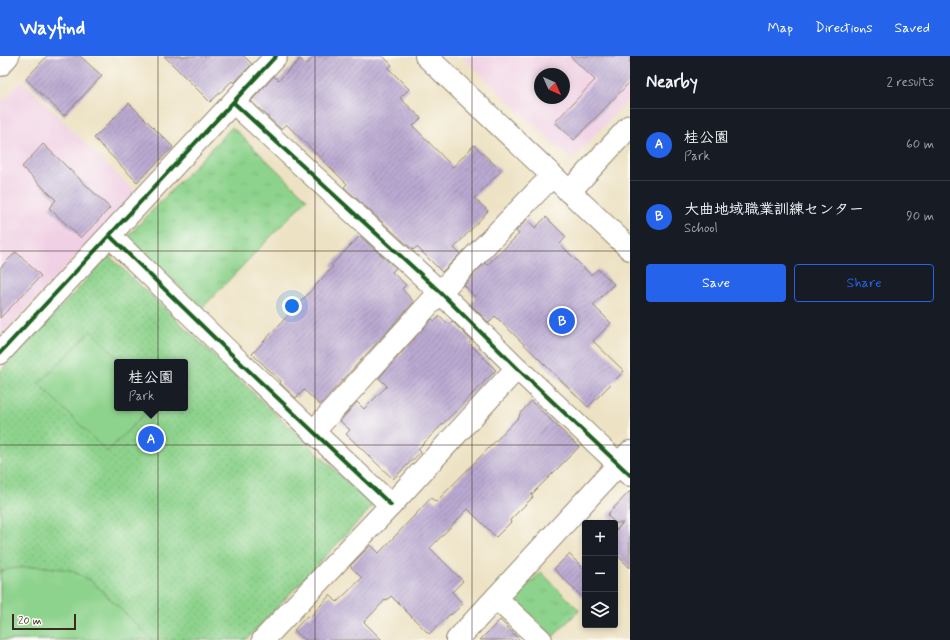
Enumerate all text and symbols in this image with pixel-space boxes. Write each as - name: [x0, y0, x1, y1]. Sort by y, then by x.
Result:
- text: Wayfind: [20, 16, 85, 41]
- text: Map: [767, 19, 793, 37]
- text: Directions: [815, 19, 873, 37]
- text: Saved: [895, 19, 930, 37]
- north arrow: [534, 68, 570, 104]
- text: Nearby: [646, 71, 698, 93]
- text: 2 results: [887, 74, 934, 91]
- text: 桂公園: [684, 128, 729, 148]
- text: A: [655, 136, 663, 153]
- text: 60 m: [906, 136, 934, 153]
- text: Park: [684, 148, 710, 165]
- text: 大曲地域職業訓練センター: [684, 200, 864, 220]
- text: B: [655, 208, 663, 225]
- text: 90 m: [906, 208, 934, 225]
- text: School: [684, 220, 718, 237]
- button: Save: [646, 264, 786, 302]
- button: Share: [794, 264, 934, 302]
- your location: [282, 296, 302, 316]
- pin: B: [549, 306, 575, 336]
- popup: [114, 359, 188, 411]
- text: 桂公園: [128, 368, 174, 388]
- text: Park: [128, 388, 154, 405]
- pin: A: [138, 424, 164, 454]
- map controls: [582, 520, 618, 628]
- button: +: [582, 520, 618, 556]
- button: −: [582, 556, 618, 592]
- button: layers: [582, 592, 618, 628]
- scale bar: [12, 612, 76, 631]
- text: 20 m: [18, 614, 41, 628]

